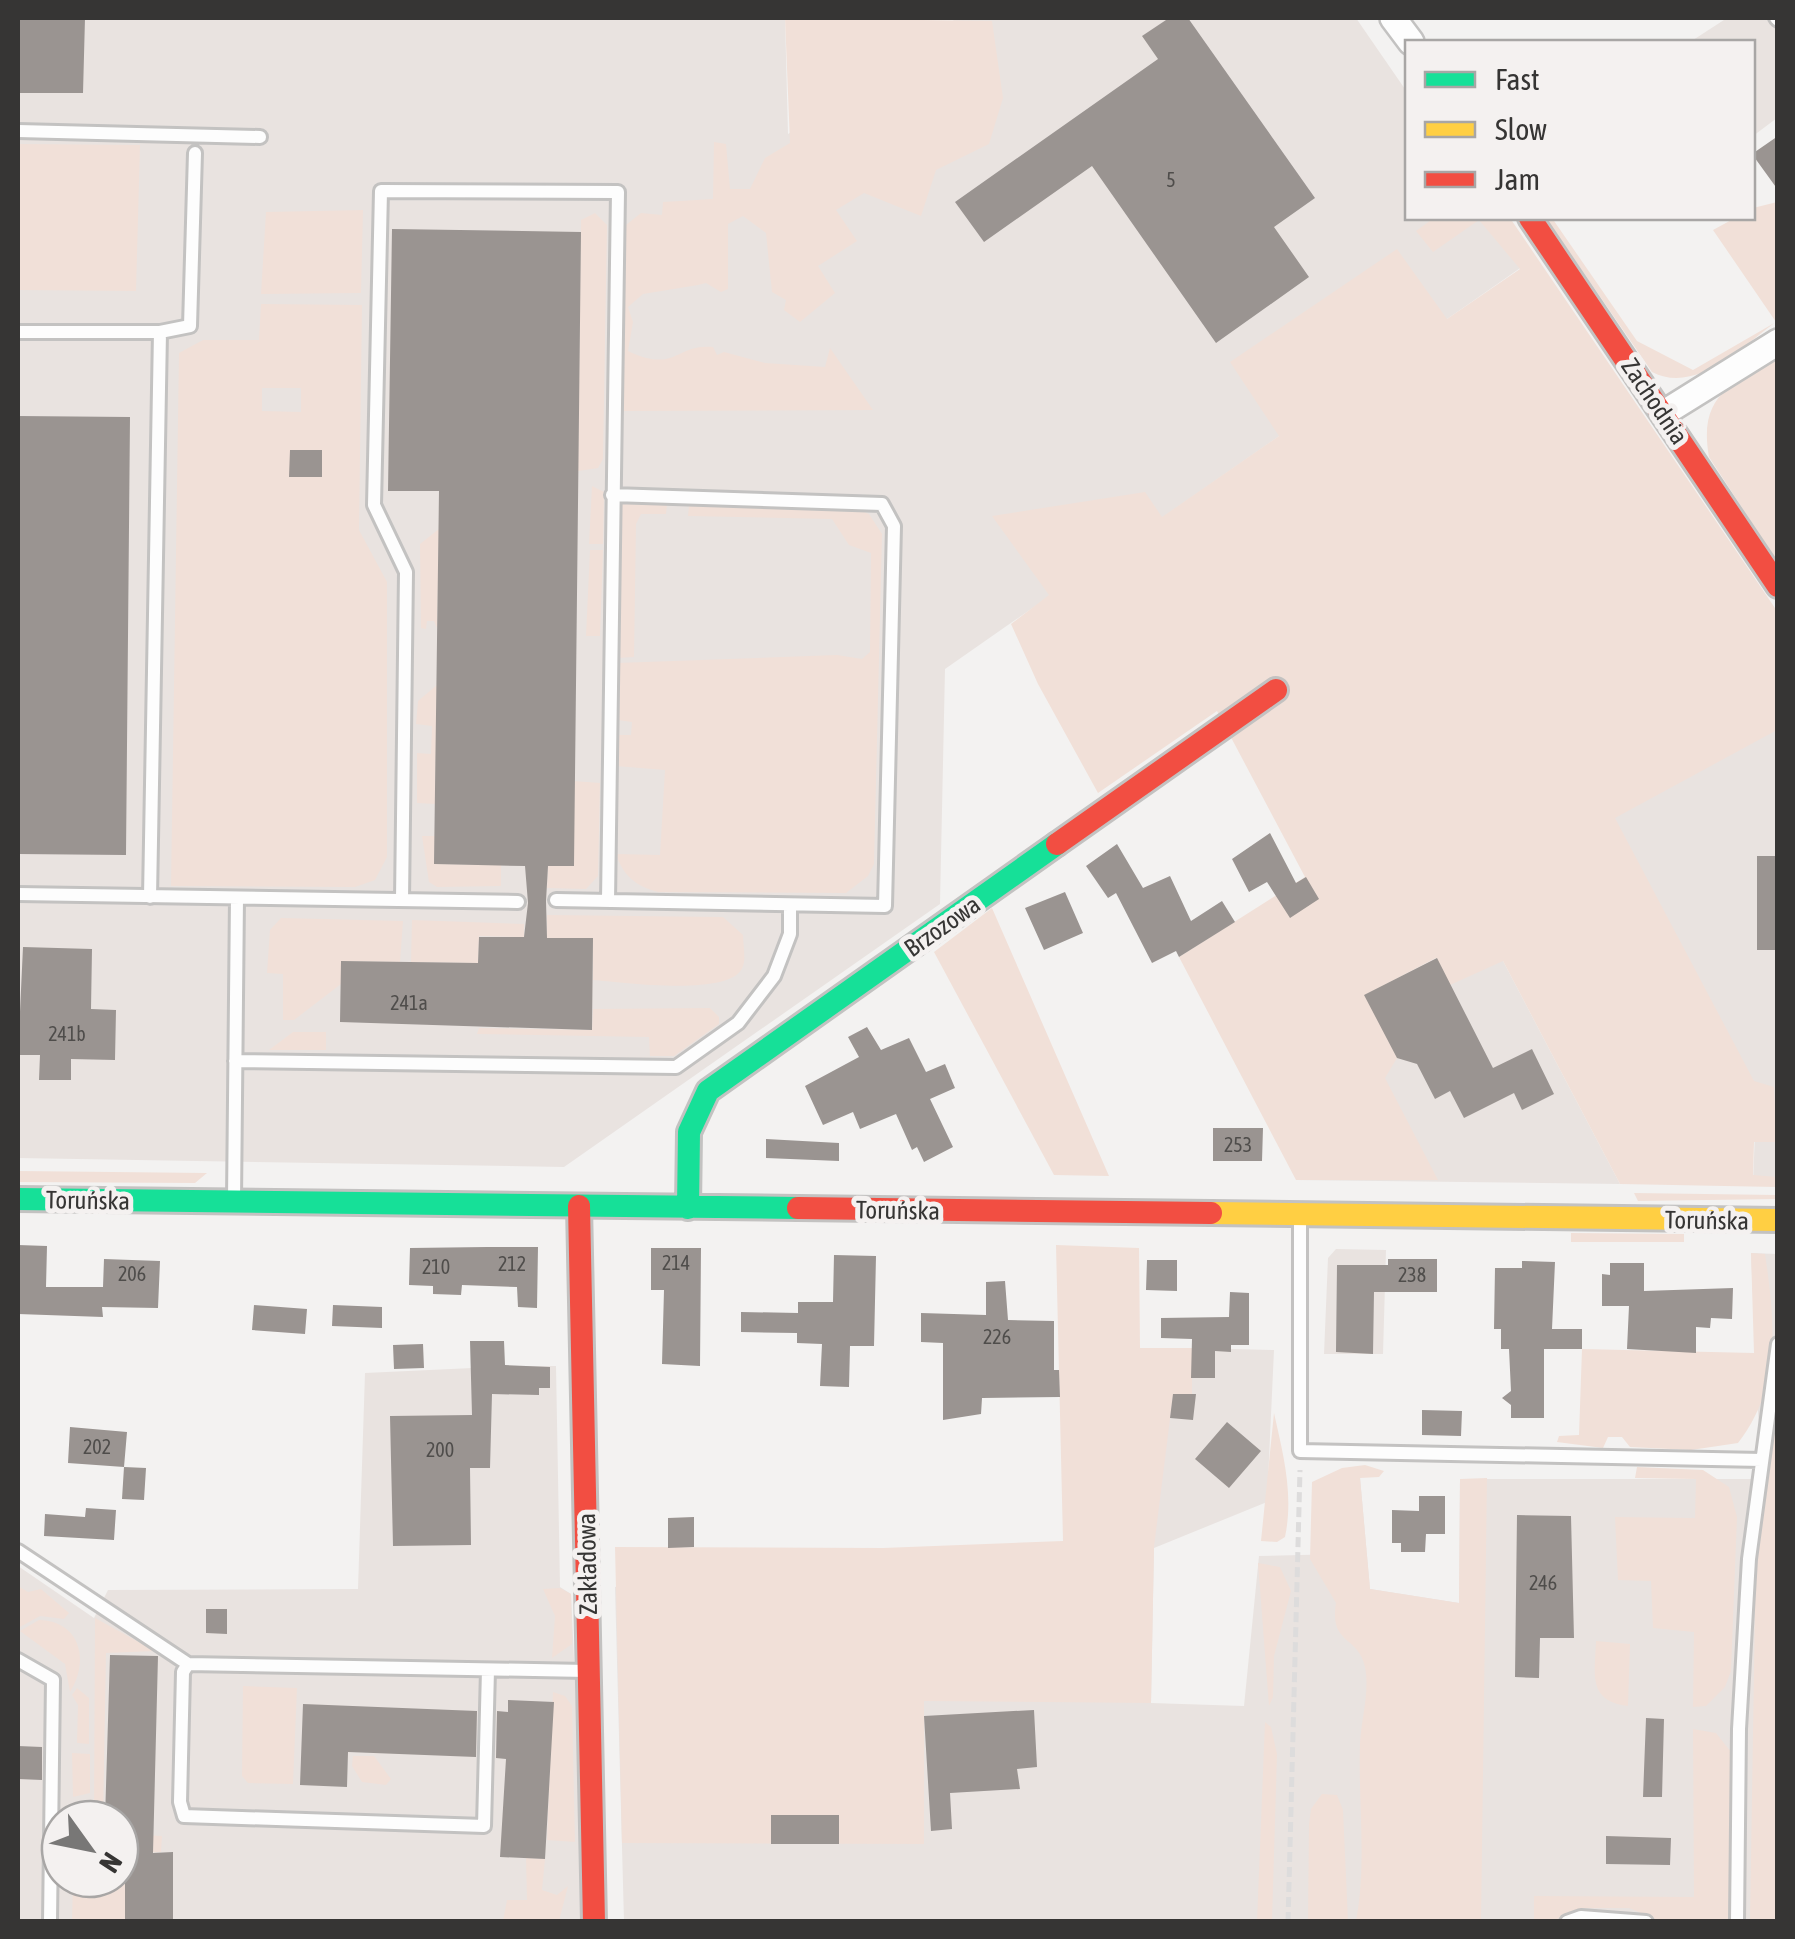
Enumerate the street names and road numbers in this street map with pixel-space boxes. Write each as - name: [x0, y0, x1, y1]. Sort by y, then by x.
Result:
- street label: Zachodnia: [1616, 353, 1694, 449]
- street label: Brzozowa: [899, 890, 985, 962]
- street label: Toruńska: [46, 1185, 130, 1215]
- street label: Toruńska: [856, 1195, 940, 1225]
- street label: Toruńska: [1665, 1205, 1749, 1235]
- street label: Zakładowa: [572, 1513, 602, 1615]

